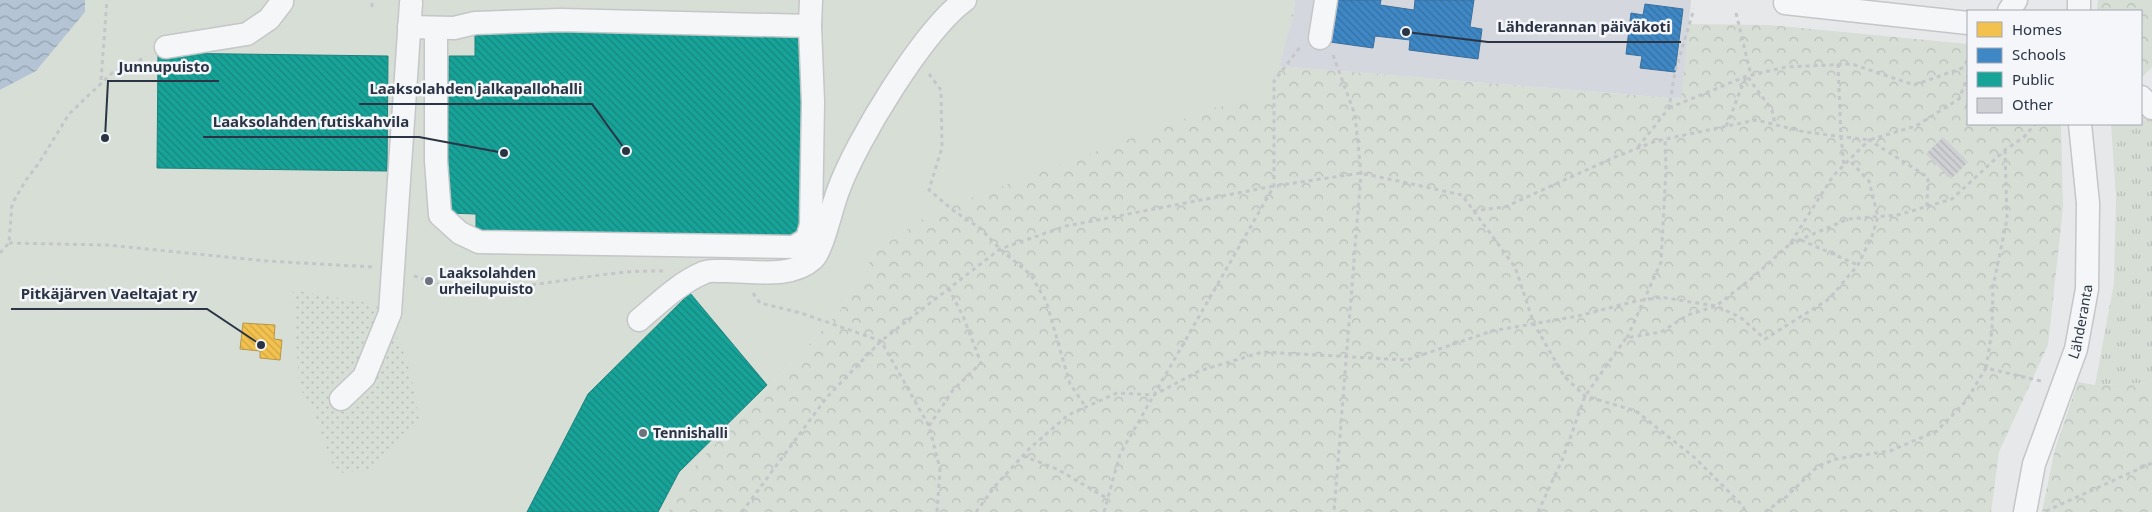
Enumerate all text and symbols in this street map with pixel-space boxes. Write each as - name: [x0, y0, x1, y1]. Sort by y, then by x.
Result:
- legend: [1967, 10, 2142, 125]
- callout: Lähderannan päiväkoti: [1488, 12, 1681, 42]
- text: Lähderannan päiväkoti: [1497, 16, 1671, 36]
- text: Homes: [2012, 19, 2062, 39]
- text: Schools: [2012, 44, 2066, 64]
- callout: Junnupuisto: [108, 51, 219, 81]
- text: Junnupuisto: [116, 56, 210, 76]
- text: Public: [2012, 69, 2055, 89]
- callout: Laaksolahden jalkapallohalli: [359, 74, 592, 104]
- text: Laaksolahden jalkapallohalli: [369, 78, 583, 98]
- text: Other: [2012, 94, 2053, 114]
- callout: Laaksolahden futiskahvila: [203, 107, 419, 137]
- text: Laaksolahden futiskahvila: [213, 111, 409, 131]
- place label: Laaksolahden urheilupuisto: [439, 263, 536, 298]
- marker: Laaksolahden urheilupuisto: [423, 275, 435, 287]
- callout: Pitkäjärven Vaeltajat ry: [11, 279, 207, 309]
- text: Pitkäjärven Vaeltajat ry: [21, 283, 198, 303]
- street label: Lähderanta: [2063, 284, 2096, 361]
- place label: Tennishalli: [653, 423, 728, 442]
- marker: Tennishalli: [637, 427, 649, 439]

